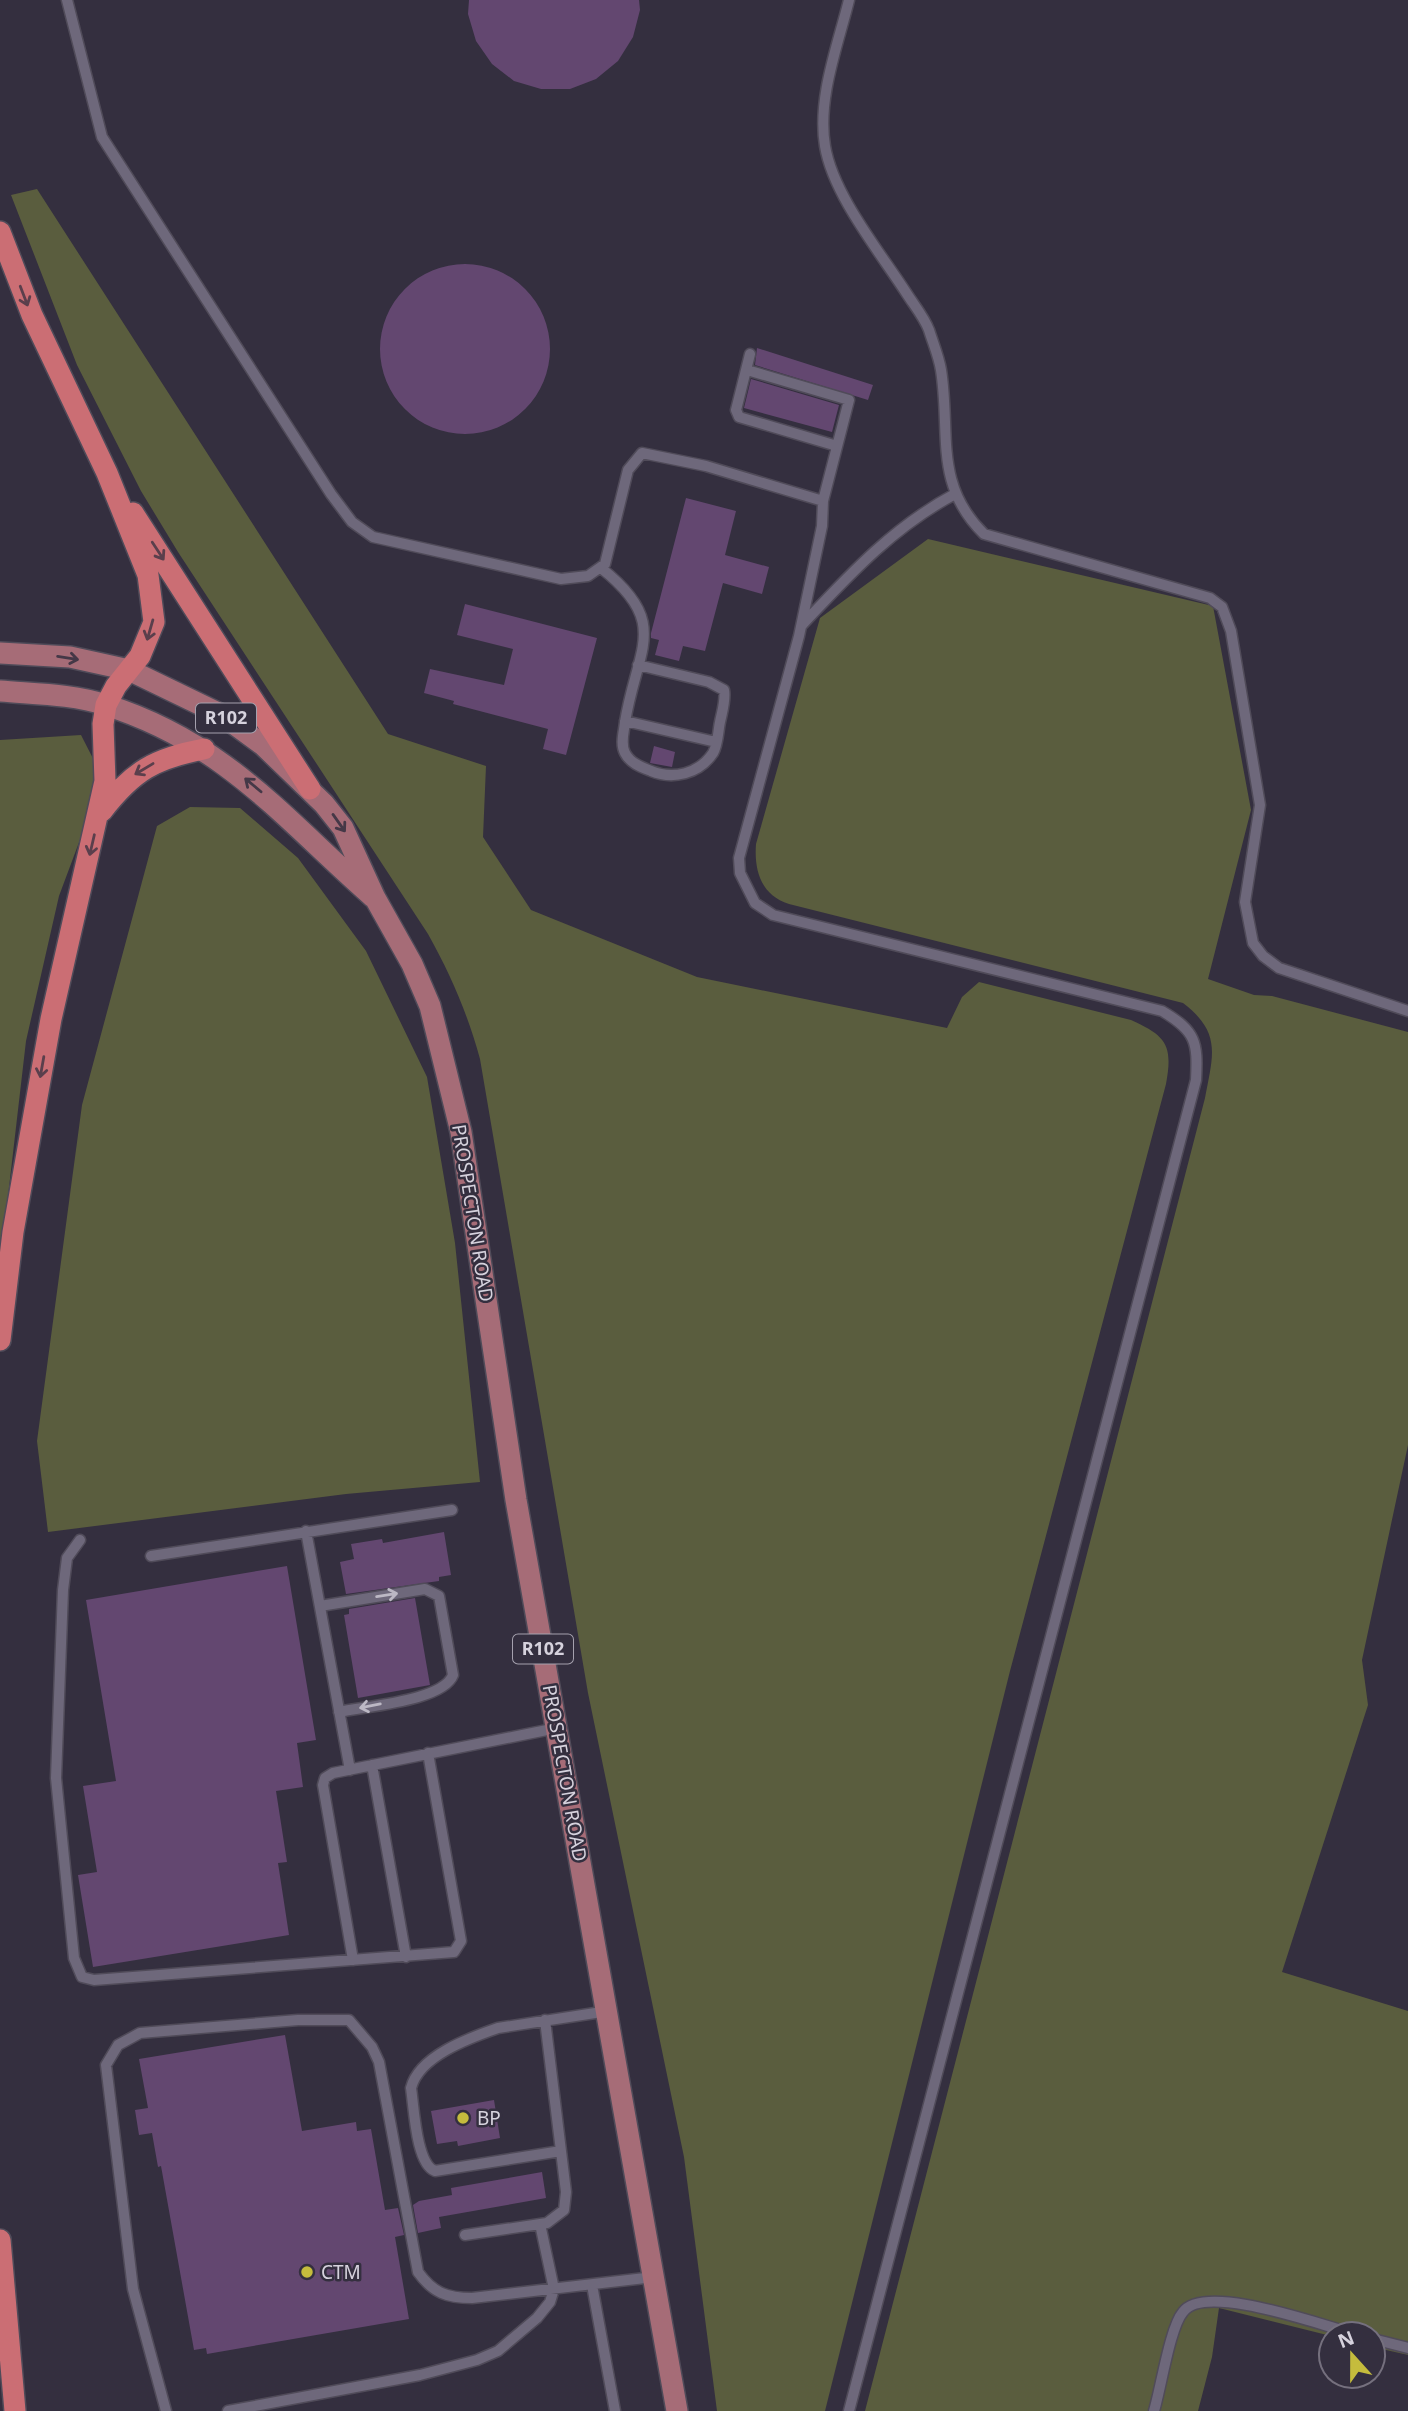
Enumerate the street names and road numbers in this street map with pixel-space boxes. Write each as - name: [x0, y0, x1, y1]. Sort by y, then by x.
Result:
- road number: R102: [196, 704, 256, 732]
- street label: PROSPECTON ROAD: [446, 1122, 500, 1304]
- road number: R102: [513, 1634, 573, 1664]
- street label: PROSPECTON ROAD: [537, 1682, 593, 1864]

